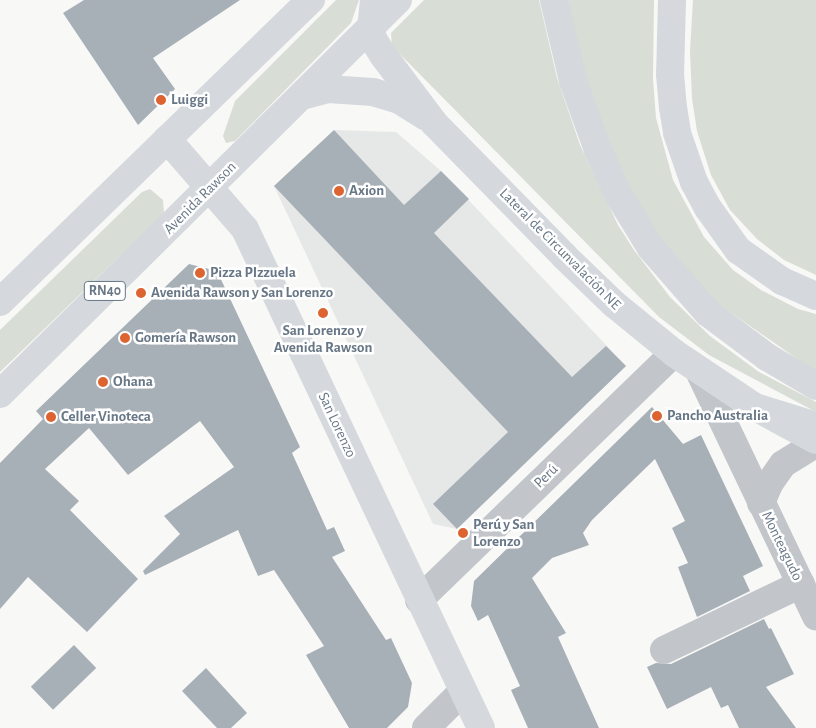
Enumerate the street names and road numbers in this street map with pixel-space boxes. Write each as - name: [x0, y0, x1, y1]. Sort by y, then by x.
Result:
- street label: Avenida Rawson: [160, 158, 240, 238]
- street label: Lateral de Circunvalación NE: [495, 184, 625, 314]
- road number: RN40: [84, 280, 126, 302]
- street label: San Lorenzo: [314, 390, 360, 460]
- street label: Perú: [530, 460, 562, 492]
- street label: Monteagudo: [757, 508, 807, 584]

